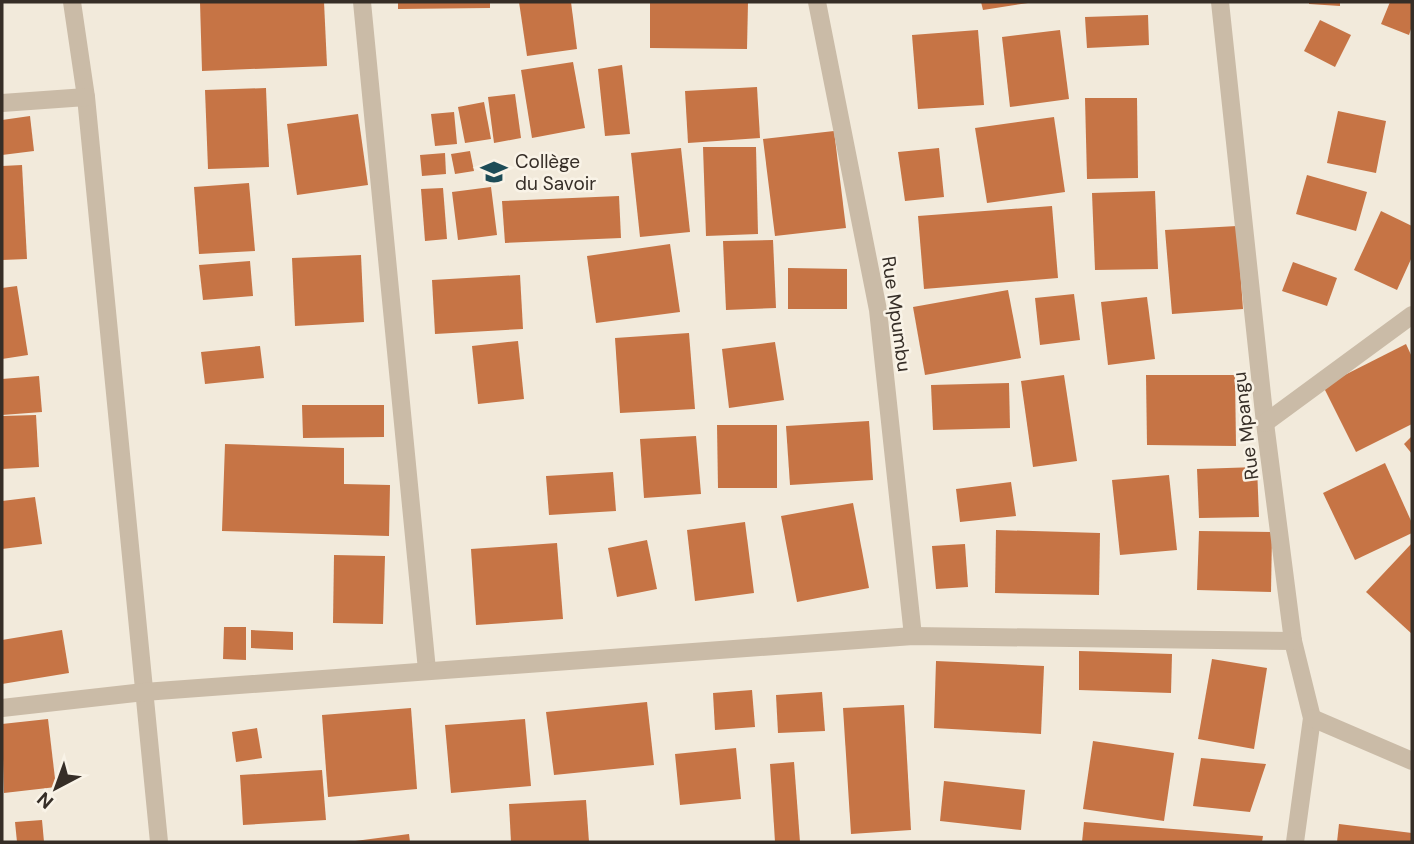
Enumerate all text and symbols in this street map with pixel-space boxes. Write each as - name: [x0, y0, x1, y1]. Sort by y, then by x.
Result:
- place label: Collège du Savoir: [515, 149, 596, 196]
- school or university icon: Collège du Savoir: [479, 157, 509, 187]
- street label: Rue Mpumbu: [876, 255, 917, 373]
- street label: Rue Mpangu: [1226, 371, 1265, 481]
- north arrow: [21, 753, 91, 823]
- text: N: [32, 786, 59, 814]

